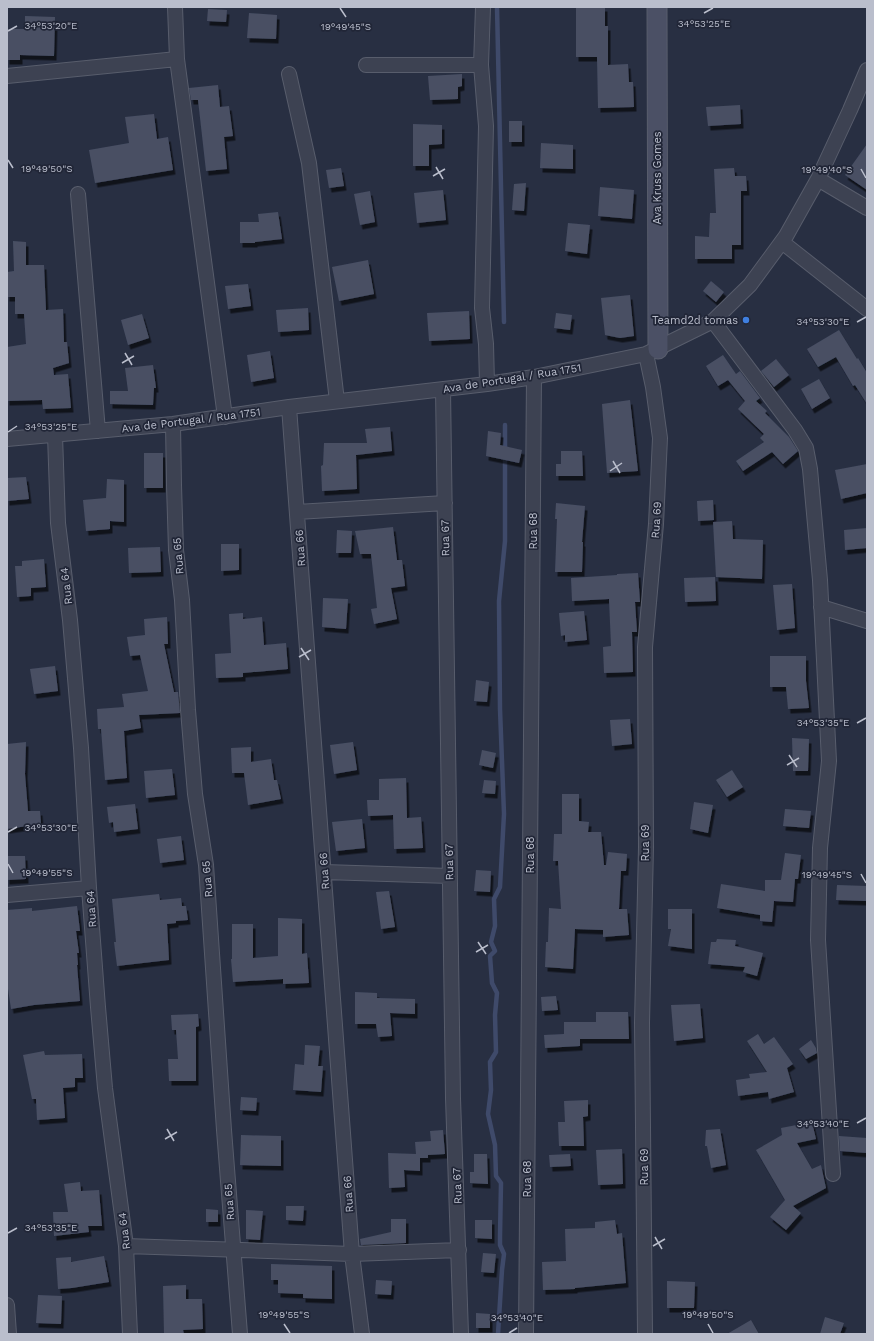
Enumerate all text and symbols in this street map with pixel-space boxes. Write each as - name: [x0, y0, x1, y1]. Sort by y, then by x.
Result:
- text: 34°53'25"E: [678, 18, 730, 29]
- text: 34°53'20"E: [25, 20, 78, 31]
- text: 19°49'45"S: [321, 21, 371, 32]
- street label: Ava Kruss Gomes: [651, 131, 664, 225]
- text: 19°49'50"S: [21, 163, 73, 174]
- text: 19°49'40"S: [802, 164, 852, 175]
- place label: Teamd2d tomas: [652, 314, 738, 327]
- marker: Teamd2d tomas: [741, 315, 751, 325]
- text: 34°53'30"E: [797, 316, 850, 327]
- street label: Ava de Portugal / Rua 1751: [442, 361, 582, 396]
- street label: Ava de Portugal / Rua 1751: [121, 406, 261, 435]
- text: 34°53'25"E: [25, 421, 77, 432]
- street label: Rua 69: [649, 501, 664, 539]
- street label: Rua 68: [527, 512, 540, 550]
- street label: Rua 67: [439, 520, 452, 556]
- street label: Rua 66: [293, 529, 308, 567]
- street label: Rua 65: [170, 537, 187, 575]
- street label: Rua 64: [58, 566, 75, 605]
- text: 34°53'35"E: [797, 717, 849, 728]
- text: 34°53'30"E: [25, 822, 78, 833]
- street label: Rua 69: [639, 824, 652, 862]
- street label: Rua 68: [524, 836, 537, 874]
- street label: Rua 67: [443, 844, 456, 880]
- street label: Rua 66: [317, 852, 332, 890]
- street label: Rua 65: [199, 860, 216, 898]
- text: 19°49'55"S: [21, 867, 73, 878]
- text: 19°49'45"S: [802, 869, 852, 880]
- street label: Rua 64: [84, 890, 99, 928]
- text: 34°53'40"E: [797, 1118, 849, 1129]
- street label: Rua 69: [638, 1148, 651, 1186]
- street label: Rua 68: [521, 1160, 534, 1198]
- street label: Rua 67: [450, 1168, 465, 1204]
- street label: Rua 66: [341, 1175, 356, 1213]
- street label: Rua 65: [222, 1183, 237, 1221]
- street label: Rua 64: [116, 1211, 133, 1250]
- text: 34°53'35"E: [25, 1222, 77, 1233]
- text: 19°49'55"S: [258, 1309, 310, 1320]
- text: 19°49'50"S: [682, 1309, 734, 1320]
- text: 34°53'40"E: [491, 1312, 543, 1323]

